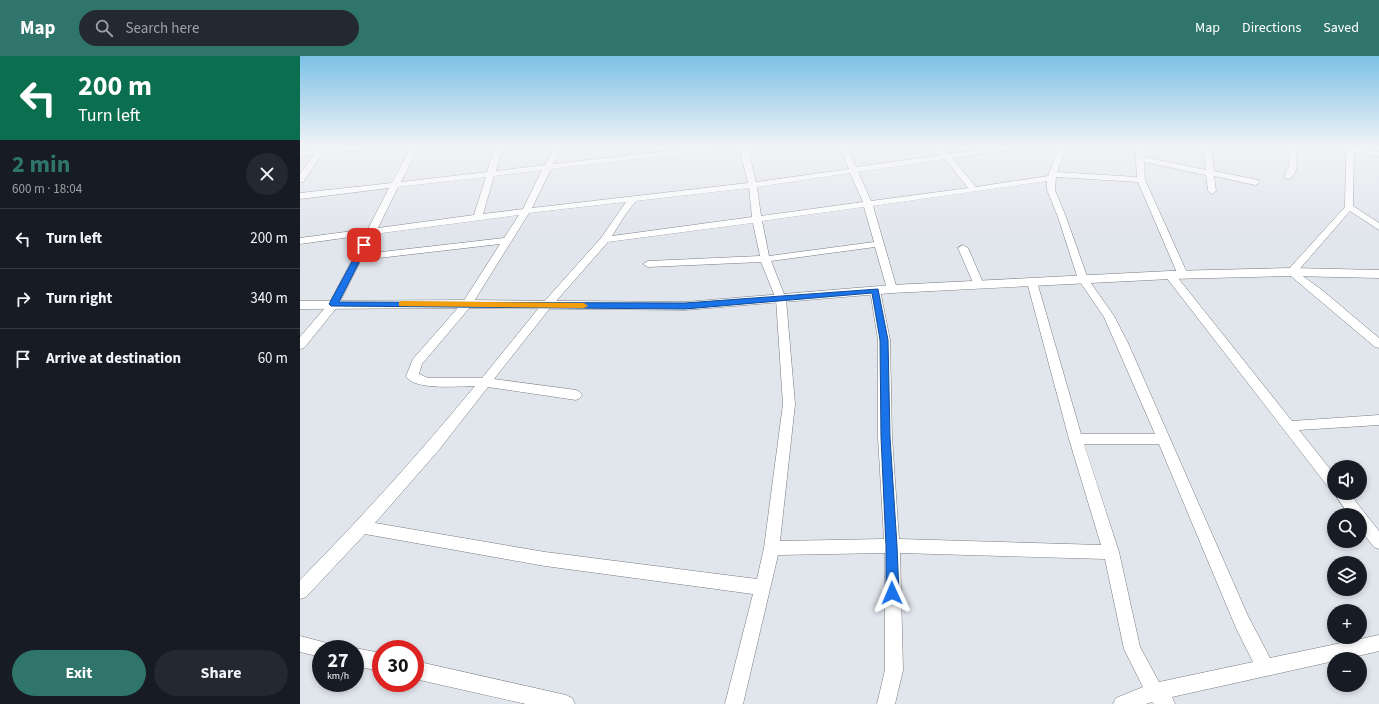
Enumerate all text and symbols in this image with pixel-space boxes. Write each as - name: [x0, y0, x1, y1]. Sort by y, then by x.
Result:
- search box: [79, 10, 359, 46]
- text: Map: [20, 15, 55, 42]
- icon: search: [93, 17, 115, 39]
- text: Search here: [125, 18, 199, 39]
- text: Map: [1195, 18, 1220, 38]
- text: Directions: [1242, 18, 1301, 38]
- text: Saved: [1323, 18, 1359, 38]
- text: 200 m: [78, 66, 152, 106]
- icon: left: [12, 72, 64, 124]
- text: Turn left: [78, 103, 140, 128]
- text: 2 min: [12, 147, 70, 182]
- button: close: [246, 153, 288, 195]
- text: 600 m · 18:04: [12, 180, 82, 198]
- icon: left: [12, 228, 34, 250]
- text: Turn left: [46, 228, 102, 249]
- text: 200 m: [250, 228, 288, 249]
- pin: [347, 228, 381, 262]
- icon: arrive: [353, 234, 375, 256]
- icon: right: [12, 288, 34, 310]
- text: Turn right: [46, 288, 112, 309]
- text: 340 m: [250, 288, 288, 309]
- icon: arrive: [12, 348, 34, 370]
- text: Arrive at destination: [46, 348, 181, 369]
- text: 60 m: [258, 348, 288, 369]
- map controls: [1327, 460, 1367, 692]
- button: sound: [1327, 460, 1367, 500]
- button: search: [1327, 508, 1367, 548]
- button: layers: [1327, 556, 1367, 596]
- position arrow: [871, 572, 913, 614]
- button: +: [1327, 604, 1367, 644]
- speed limit sign: 30: [372, 640, 424, 692]
- text: 27: [327, 647, 349, 675]
- button: Exit: [12, 650, 146, 696]
- button: Share: [154, 650, 288, 696]
- button: −: [1327, 652, 1367, 692]
- text: km/h: [327, 669, 349, 683]

